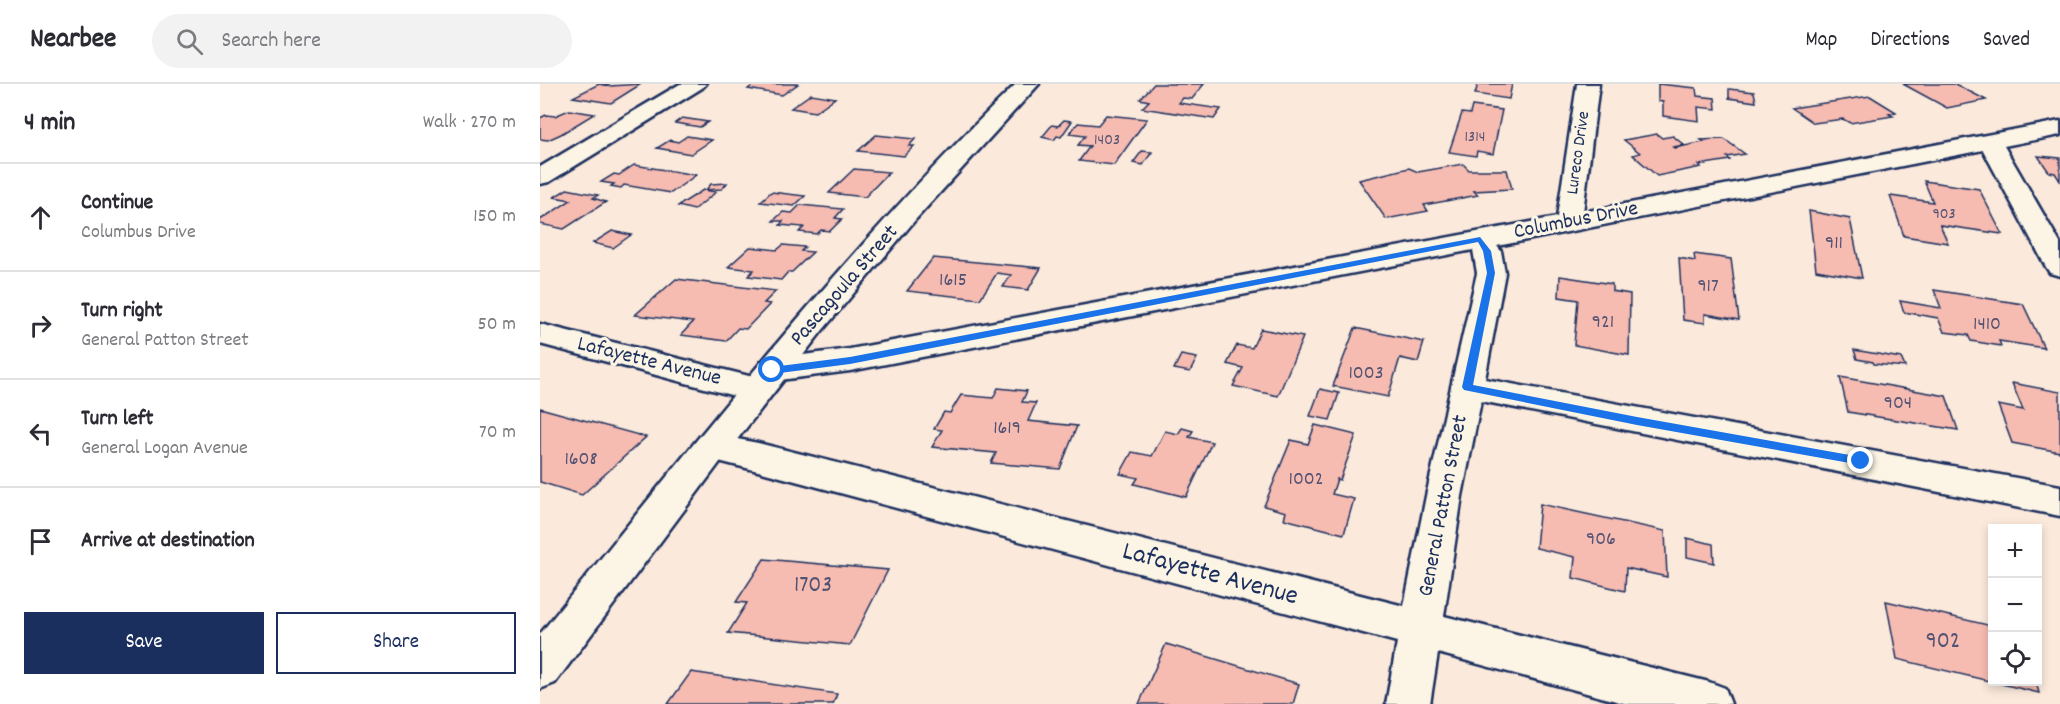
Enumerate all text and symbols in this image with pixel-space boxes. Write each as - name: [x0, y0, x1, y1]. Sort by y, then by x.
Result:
- search box: [152, 14, 572, 68]
- text: Nearbee: [30, 21, 116, 61]
- icon: search: [173, 25, 206, 58]
- text: Search here: [221, 26, 321, 57]
- text: Map: [1806, 26, 1837, 56]
- text: Directions: [1870, 26, 1950, 56]
- text: Saved: [1983, 26, 2030, 56]
- text: 4 min: [24, 105, 75, 142]
- text: Walk · 270 m: [423, 109, 516, 137]
- street label: Lureco Drive: [1561, 110, 1597, 196]
- house number: 1314: [1465, 126, 1485, 149]
- house number: 1403: [1094, 129, 1120, 152]
- text: Continue: [81, 188, 153, 219]
- street label: Columbus Drive: [1511, 194, 1641, 248]
- icon: ahead: [24, 201, 57, 234]
- text: 150 m: [473, 203, 516, 231]
- house number: 903: [1932, 203, 1956, 226]
- text: Columbus Drive: [81, 219, 196, 247]
- street label: Pascagoula Street: [784, 219, 906, 353]
- house number: 911: [1825, 230, 1843, 258]
- house number: 1615: [939, 267, 967, 295]
- house number: 917: [1697, 273, 1719, 301]
- text: Turn right: [81, 296, 163, 327]
- icon: right: [24, 309, 57, 342]
- house number: 921: [1592, 309, 1614, 337]
- text: 50 m: [478, 311, 516, 339]
- house number: 1410: [1973, 311, 2001, 339]
- text: General Patton Street: [81, 327, 249, 355]
- street label: Lafayette Avenue: [574, 329, 724, 395]
- route start: [758, 356, 784, 382]
- house number: 1003: [1348, 360, 1384, 388]
- house number: 904: [1884, 390, 1912, 418]
- text: Turn left: [81, 404, 153, 435]
- street label: General Patton Street: [1411, 413, 1477, 599]
- house number: 1619: [993, 415, 1021, 443]
- icon: left: [24, 417, 57, 450]
- text: 70 m: [479, 419, 516, 447]
- text: General Logan Avenue: [81, 435, 248, 463]
- house number: 1608: [564, 446, 598, 474]
- route end: [1847, 447, 1873, 473]
- house number: 1002: [1289, 466, 1323, 494]
- map controls: [1988, 524, 2042, 686]
- button: +: [1988, 524, 2042, 578]
- icon: arrive: [24, 525, 57, 558]
- text: Arrive at destination: [81, 526, 255, 557]
- house number: 906: [1586, 526, 1616, 554]
- street label: Lafayette Avenue: [1118, 533, 1302, 617]
- house number: 1703: [794, 569, 832, 603]
- button: −: [1988, 578, 2042, 632]
- button: Save: [24, 612, 264, 674]
- button: Share: [276, 612, 516, 674]
- house number: 902: [1926, 625, 1960, 659]
- button: locate: [1988, 632, 2042, 686]

